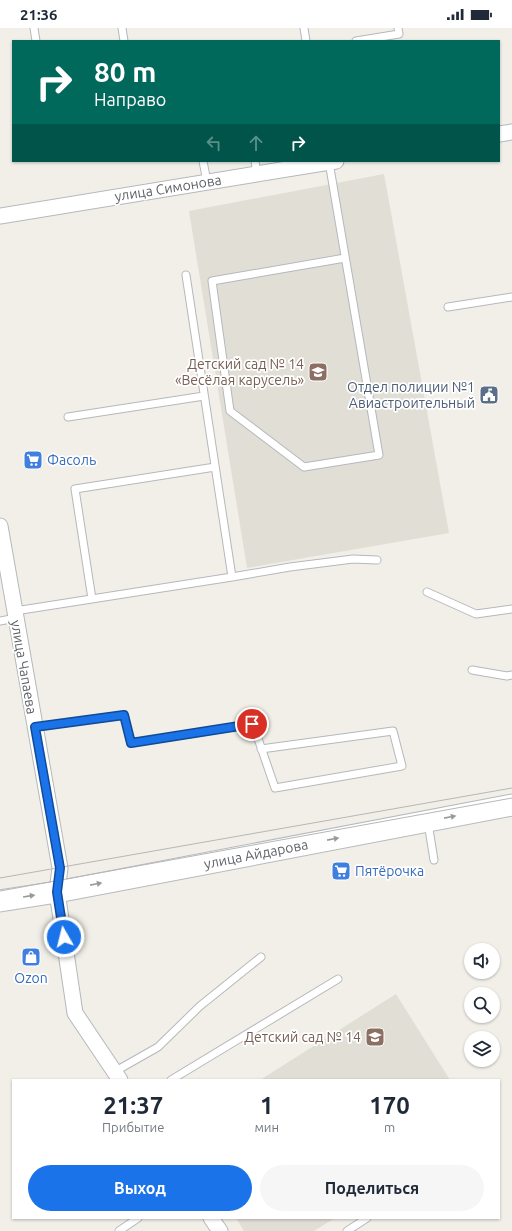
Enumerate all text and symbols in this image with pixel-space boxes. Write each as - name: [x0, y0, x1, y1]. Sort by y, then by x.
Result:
- text: 21:36: [20, 6, 58, 23]
- icon: right: [28, 56, 80, 108]
- text: 80 m: [94, 56, 156, 87]
- text: Направо: [94, 89, 166, 109]
- icon: left: [203, 132, 225, 154]
- icon: ahead: [245, 132, 267, 154]
- icon: right: [287, 132, 309, 154]
- street label: улица Симонова: [113, 172, 223, 204]
- place label: Детский сад № 14 «Весёлая карусель»: [175, 356, 304, 388]
- school or university icon: Детский сад № 14 «Весёлая карусель»: [307, 361, 329, 383]
- place label: Отдел полиции №1 Авиастроительный: [347, 379, 475, 411]
- public building icon: Отдел полиции №1 Авиастроительный: [478, 384, 500, 406]
- supermarket icon: Фасоль: [22, 449, 44, 471]
- place label: Фасоль: [47, 452, 96, 468]
- street label: улица Чапаева: [8, 619, 40, 715]
- pin: [235, 707, 269, 741]
- icon: arrive: [241, 713, 263, 735]
- one-way arrow: [443, 814, 456, 820]
- street label: улица Айдарова: [203, 836, 309, 872]
- one-way arrow: [327, 836, 339, 842]
- supermarket icon: Пятёрочка: [330, 860, 352, 882]
- place label: Пятёрочка: [355, 863, 424, 879]
- one-way arrow: [89, 881, 102, 887]
- one-way arrow: [23, 893, 35, 899]
- position arrow: [43, 916, 85, 958]
- map controls: [464, 943, 500, 1067]
- button: sound: [464, 943, 500, 979]
- shop icon: Ozon: [20, 946, 42, 968]
- place label: Ozon: [14, 970, 48, 986]
- button: search: [464, 987, 500, 1023]
- school or university icon: Детский сад № 14: [364, 1026, 386, 1048]
- place label: Детский сад № 14: [244, 1029, 361, 1045]
- button: layers: [464, 1031, 500, 1067]
- text: 21:37: [103, 1092, 163, 1119]
- text: 1: [260, 1092, 274, 1119]
- text: 170: [369, 1092, 410, 1119]
- text: Прибытие: [102, 1120, 164, 1134]
- text: мин: [254, 1120, 279, 1134]
- text: m: [384, 1120, 395, 1134]
- button: Выход: [28, 1165, 252, 1211]
- button: Поделиться: [260, 1165, 484, 1211]

